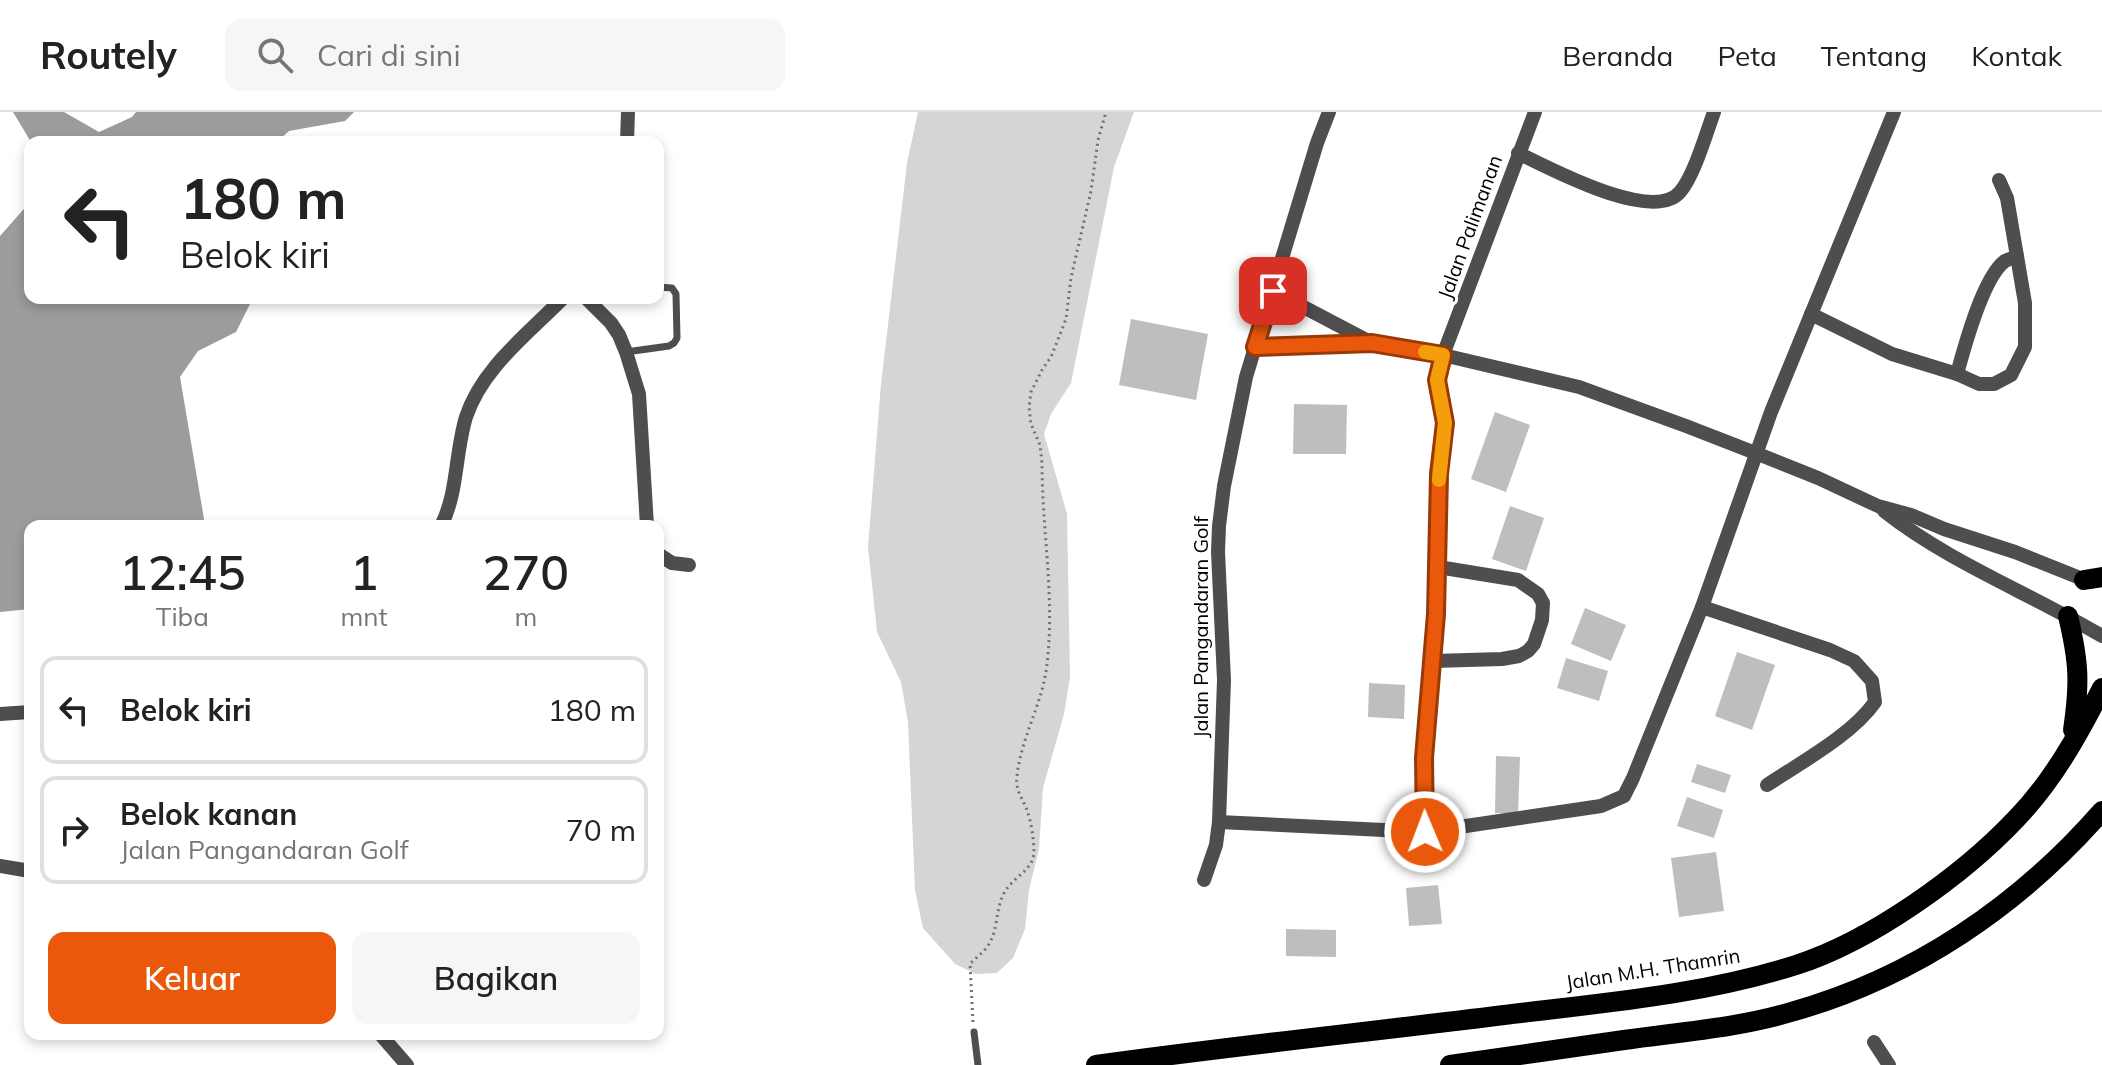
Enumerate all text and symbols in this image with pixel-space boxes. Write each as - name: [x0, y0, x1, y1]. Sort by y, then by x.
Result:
- search box: [225, 19, 785, 91]
- text: Routely: [40, 31, 177, 79]
- icon: search: [253, 33, 297, 77]
- text: Cari di sini: [317, 36, 461, 74]
- text: Beranda: [1562, 38, 1673, 73]
- text: Peta: [1717, 38, 1777, 73]
- text: Tentang: [1821, 38, 1927, 73]
- text: Kontak: [1971, 38, 2062, 73]
- street label: Jalan Palimanan: [1432, 151, 1507, 302]
- text: 180 m: [180, 163, 347, 233]
- icon: left: [48, 168, 152, 272]
- text: Belok kiri: [180, 232, 330, 277]
- pin: [1239, 257, 1307, 325]
- icon: arrive: [1251, 269, 1295, 313]
- street label: Jalan Pangandaran Golf: [1188, 516, 1213, 738]
- text: 12:45: [119, 542, 246, 602]
- text: 1: [350, 542, 378, 602]
- text: 270: [483, 542, 569, 602]
- text: Tiba: [156, 600, 209, 633]
- text: mnt: [340, 600, 388, 633]
- text: m: [514, 600, 537, 633]
- icon: left: [52, 688, 96, 732]
- text: Belok kiri: [120, 691, 252, 729]
- text: 180 m: [548, 691, 636, 729]
- position arrow: [1383, 790, 1467, 874]
- text: Belok kanan: [120, 795, 297, 833]
- icon: right: [52, 808, 96, 852]
- text: 70 m: [566, 811, 636, 849]
- text: Jalan Pangandaran Golf: [120, 833, 409, 866]
- button: Keluar: [48, 932, 336, 1024]
- button: Bagikan: [352, 932, 640, 1024]
- street label: Jalan M.H. Thamrin: [1564, 942, 1742, 995]

